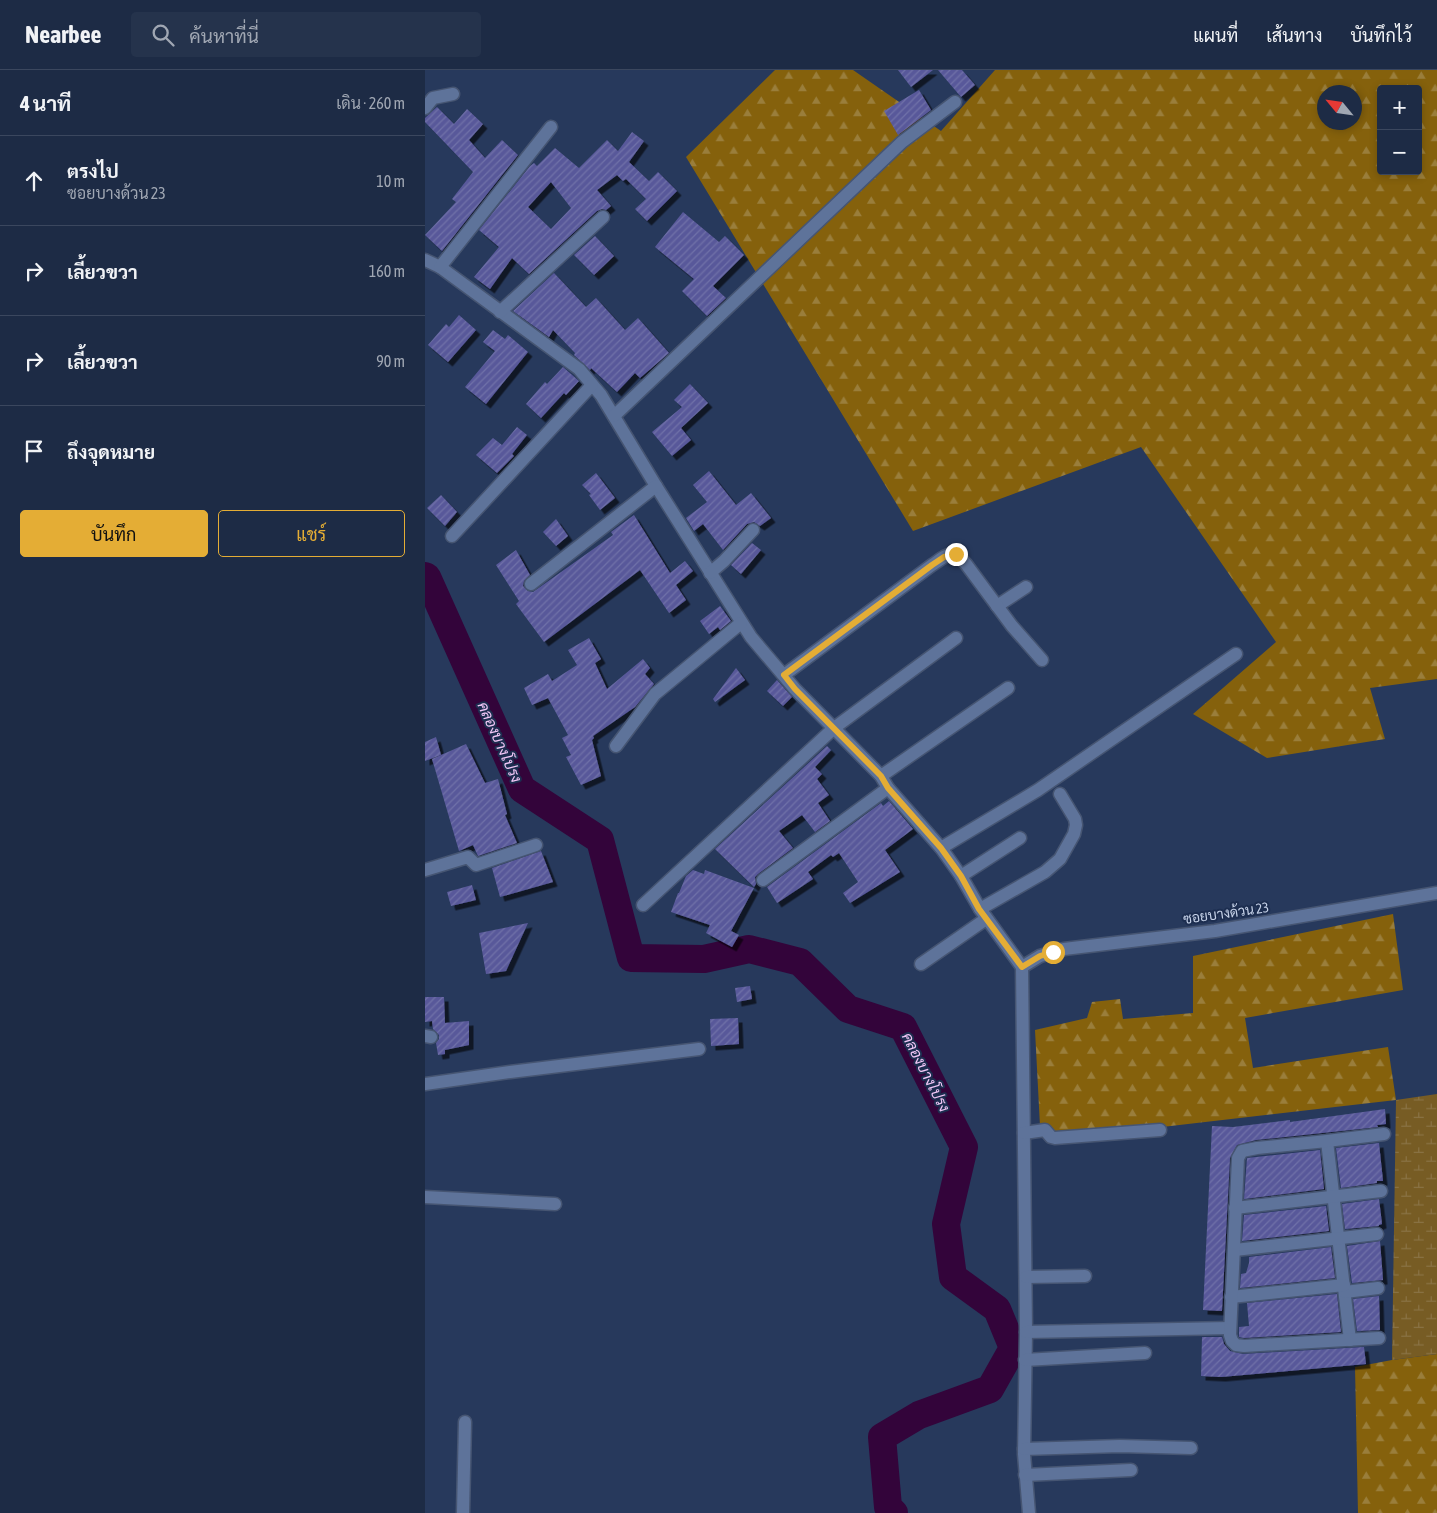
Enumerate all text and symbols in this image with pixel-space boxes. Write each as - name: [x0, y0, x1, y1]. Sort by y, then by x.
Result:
- search box: [131, 12, 481, 57]
- text: Nearbee: [25, 21, 101, 48]
- icon: search: [149, 21, 177, 49]
- text: ค้นหาที่นี่: [189, 25, 259, 47]
- text: แผนที่: [1193, 25, 1238, 46]
- text: เส้นทาง: [1266, 25, 1322, 46]
- text: บันทึกไว้: [1350, 25, 1412, 46]
- north arrow: [1317, 85, 1362, 130]
- map controls: [1377, 85, 1422, 175]
- button: +: [1377, 85, 1422, 130]
- text: 4 นาที: [20, 91, 71, 115]
- text: เดิน · 260 m: [336, 94, 405, 112]
- button: −: [1377, 130, 1422, 175]
- text: ตรงไป: [67, 160, 119, 182]
- icon: ahead: [20, 167, 48, 195]
- text: 10 m: [376, 172, 405, 190]
- text: ซอยบางด้วน 23: [67, 184, 166, 202]
- icon: right: [20, 257, 48, 285]
- text: เลี้ยวขวา: [67, 261, 138, 283]
- text: 160 m: [369, 262, 405, 280]
- icon: right: [20, 347, 48, 375]
- text: เลี้ยวขวา: [67, 351, 138, 373]
- text: 90 m: [376, 352, 405, 370]
- icon: arrive: [20, 437, 48, 465]
- text: ถึงจุดหมาย: [67, 441, 155, 463]
- button: บันทึก: [20, 510, 208, 557]
- button: แชร์: [218, 510, 405, 557]
- route end: [945, 543, 968, 566]
- water label: คลองบางโปรง: [475, 699, 526, 785]
- street label: ซอยบางด้วน 23: [1182, 898, 1270, 927]
- route start: [1042, 941, 1065, 964]
- water label: คลองบางโปรง: [899, 1029, 954, 1115]

